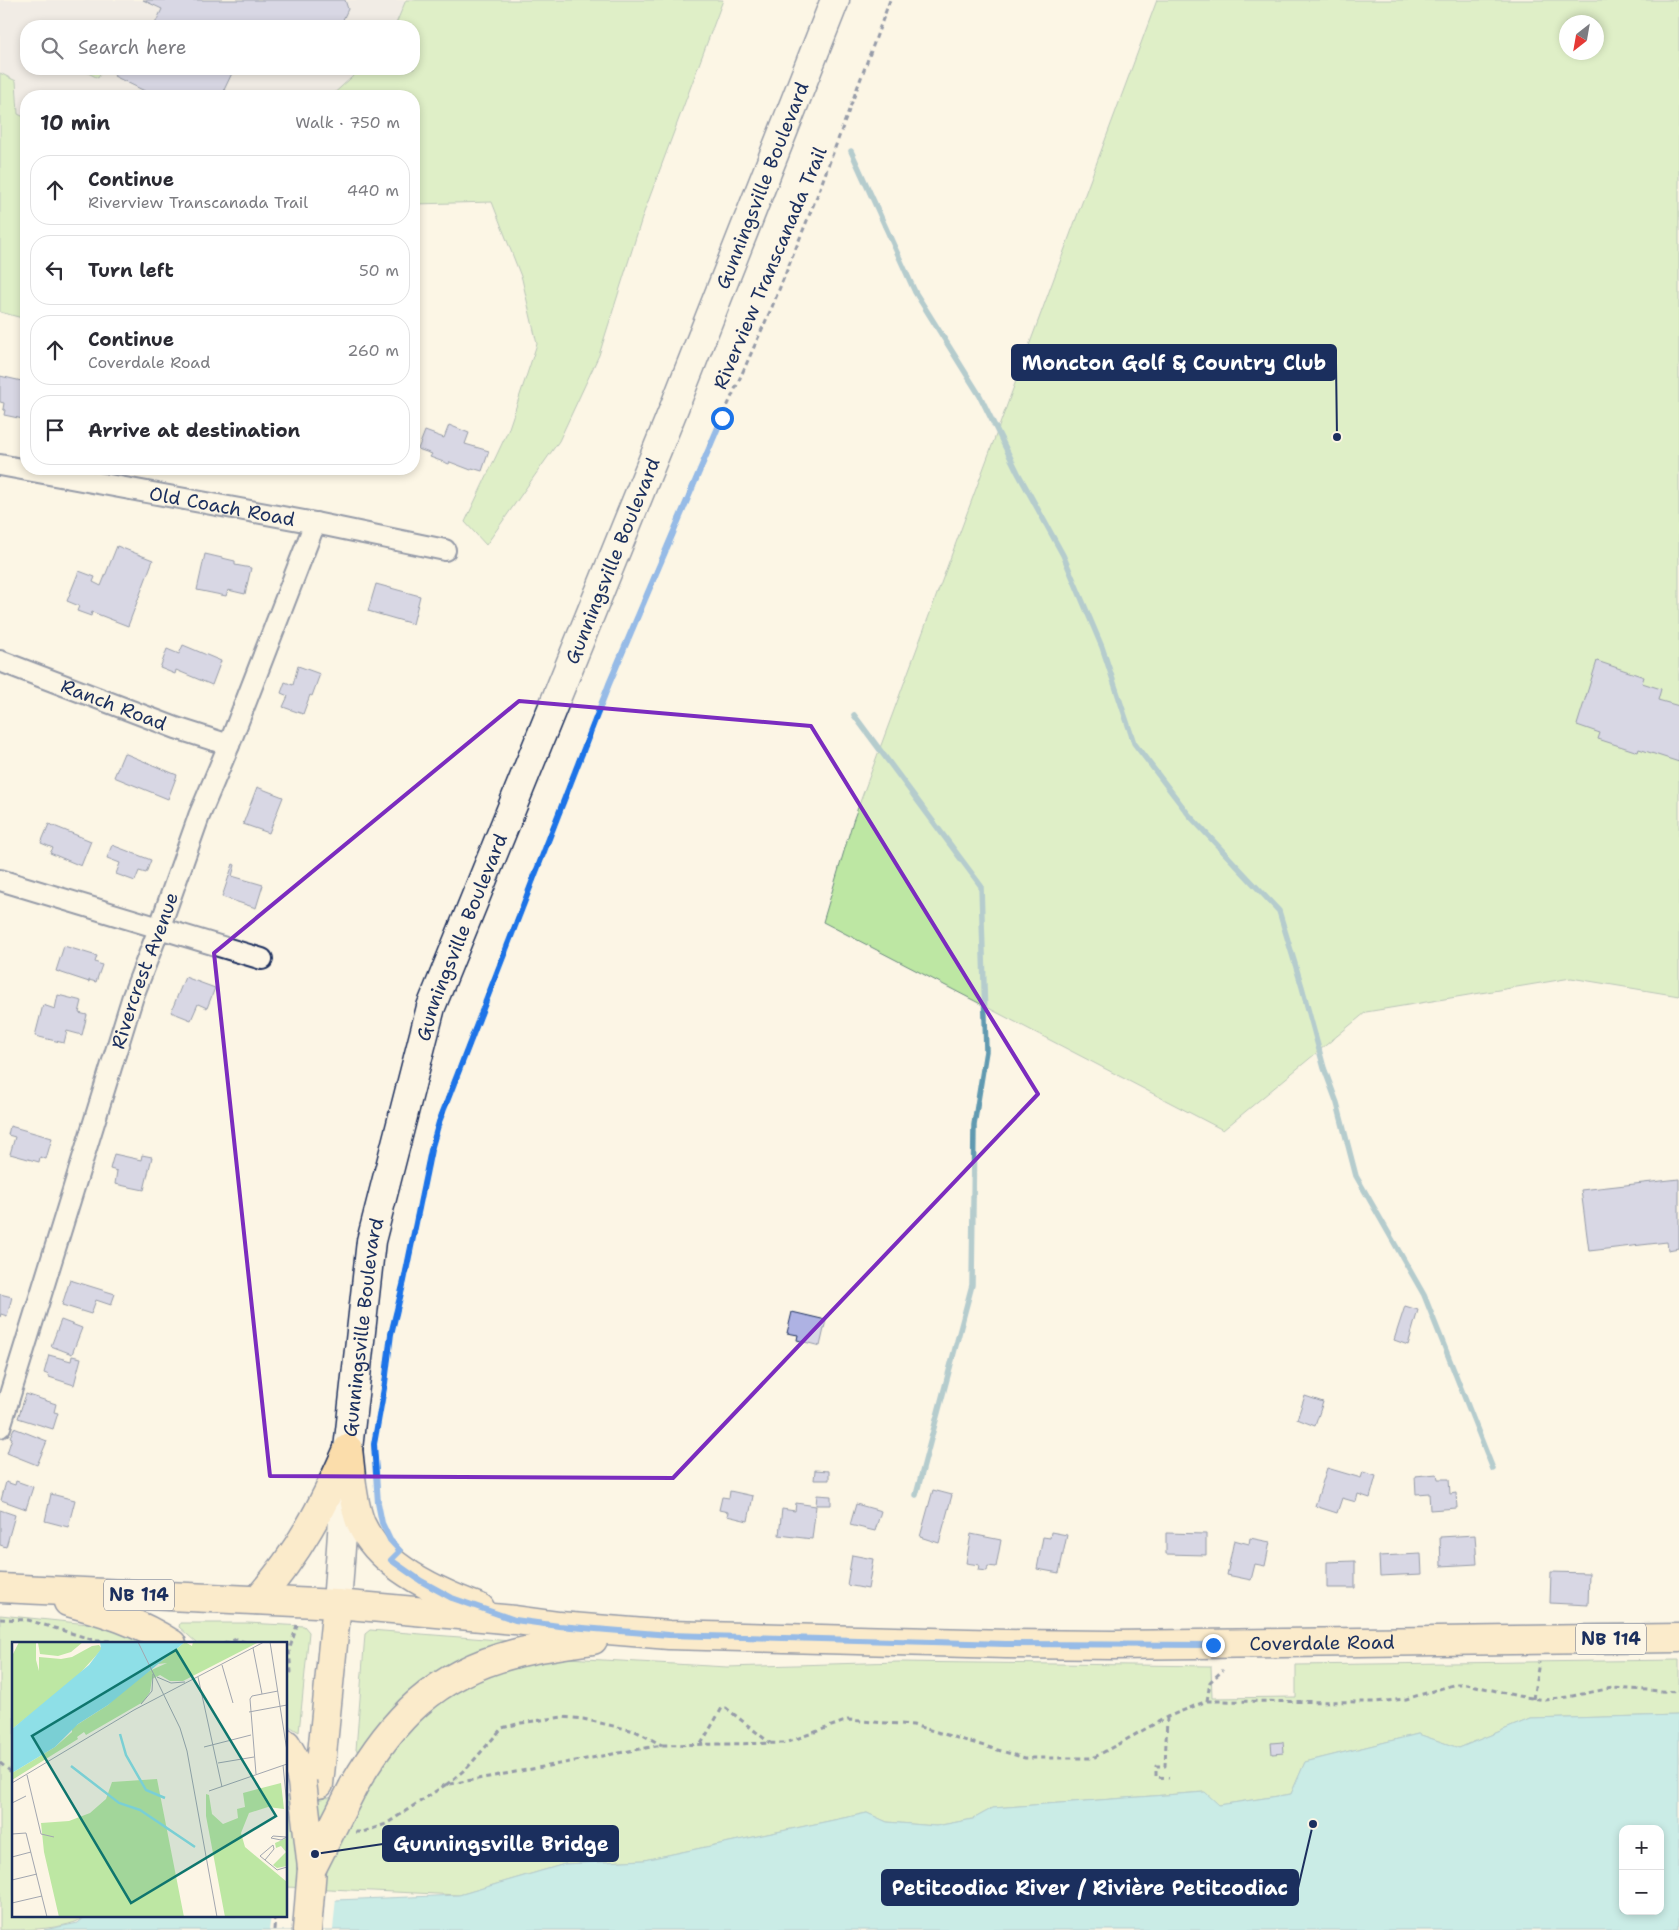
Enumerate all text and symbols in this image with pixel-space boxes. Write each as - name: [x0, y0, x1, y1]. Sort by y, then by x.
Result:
- north arrow: [1559, 15, 1604, 60]
- search box: [20, 20, 420, 75]
- icon: search: [38, 34, 66, 62]
- text: Search here: [78, 35, 187, 60]
- street label: Gunningsville Boulevard: [710, 78, 814, 293]
- text: 10 min: [40, 109, 110, 137]
- text: Walk · 750 m: [295, 112, 400, 133]
- street label: Riverview Transcanada Trail: [707, 143, 833, 393]
- text: Continue: [88, 167, 174, 192]
- icon: ahead: [41, 176, 69, 204]
- text: 440 m: [347, 180, 399, 201]
- text: Riverview Transcanada Trail: [88, 192, 308, 213]
- icon: left: [41, 256, 69, 284]
- text: Turn left: [88, 258, 174, 283]
- text: 50 m: [359, 260, 399, 281]
- text: Continue: [88, 327, 174, 352]
- icon: ahead: [41, 336, 69, 364]
- text: 260 m: [347, 340, 399, 361]
- callout: Moncton Golf & Country Club: [1012, 345, 1336, 380]
- text: Moncton Golf & Country Club: [1022, 350, 1326, 376]
- text: Coverdale Road: [88, 352, 210, 373]
- route start: [711, 407, 734, 430]
- icon: arrive: [41, 416, 69, 444]
- text: Arrive at destination: [88, 418, 300, 443]
- street label: Gunningsville Boulevard: [559, 454, 665, 668]
- street label: Old Coach Road: [147, 480, 297, 532]
- street label: Ranch Road: [57, 673, 171, 736]
- street label: Gunningsville Boulevard: [410, 830, 513, 1044]
- street label: Rivercrest Avenue: [105, 888, 184, 1052]
- street label: Gunningsville Boulevard: [337, 1215, 389, 1438]
- road number: NB 114: [104, 1580, 174, 1610]
- road number: NB 114: [1576, 1624, 1646, 1655]
- street label: Coverdale Road: [1249, 1629, 1395, 1656]
- route end: [1202, 1634, 1225, 1657]
- inset map: [12, 1642, 288, 1918]
- map controls: [1619, 1825, 1664, 1915]
- button: +: [1619, 1825, 1664, 1870]
- callout: Gunningsville Bridge: [383, 1826, 618, 1861]
- text: Gunningsville Bridge: [393, 1831, 609, 1857]
- callout: Petitcodiac River / Rivière Petitcodiac: [882, 1870, 1298, 1905]
- button: −: [1619, 1870, 1664, 1915]
- text: Petitcodiac River / Rivière Petitcodiac: [892, 1875, 1288, 1901]

